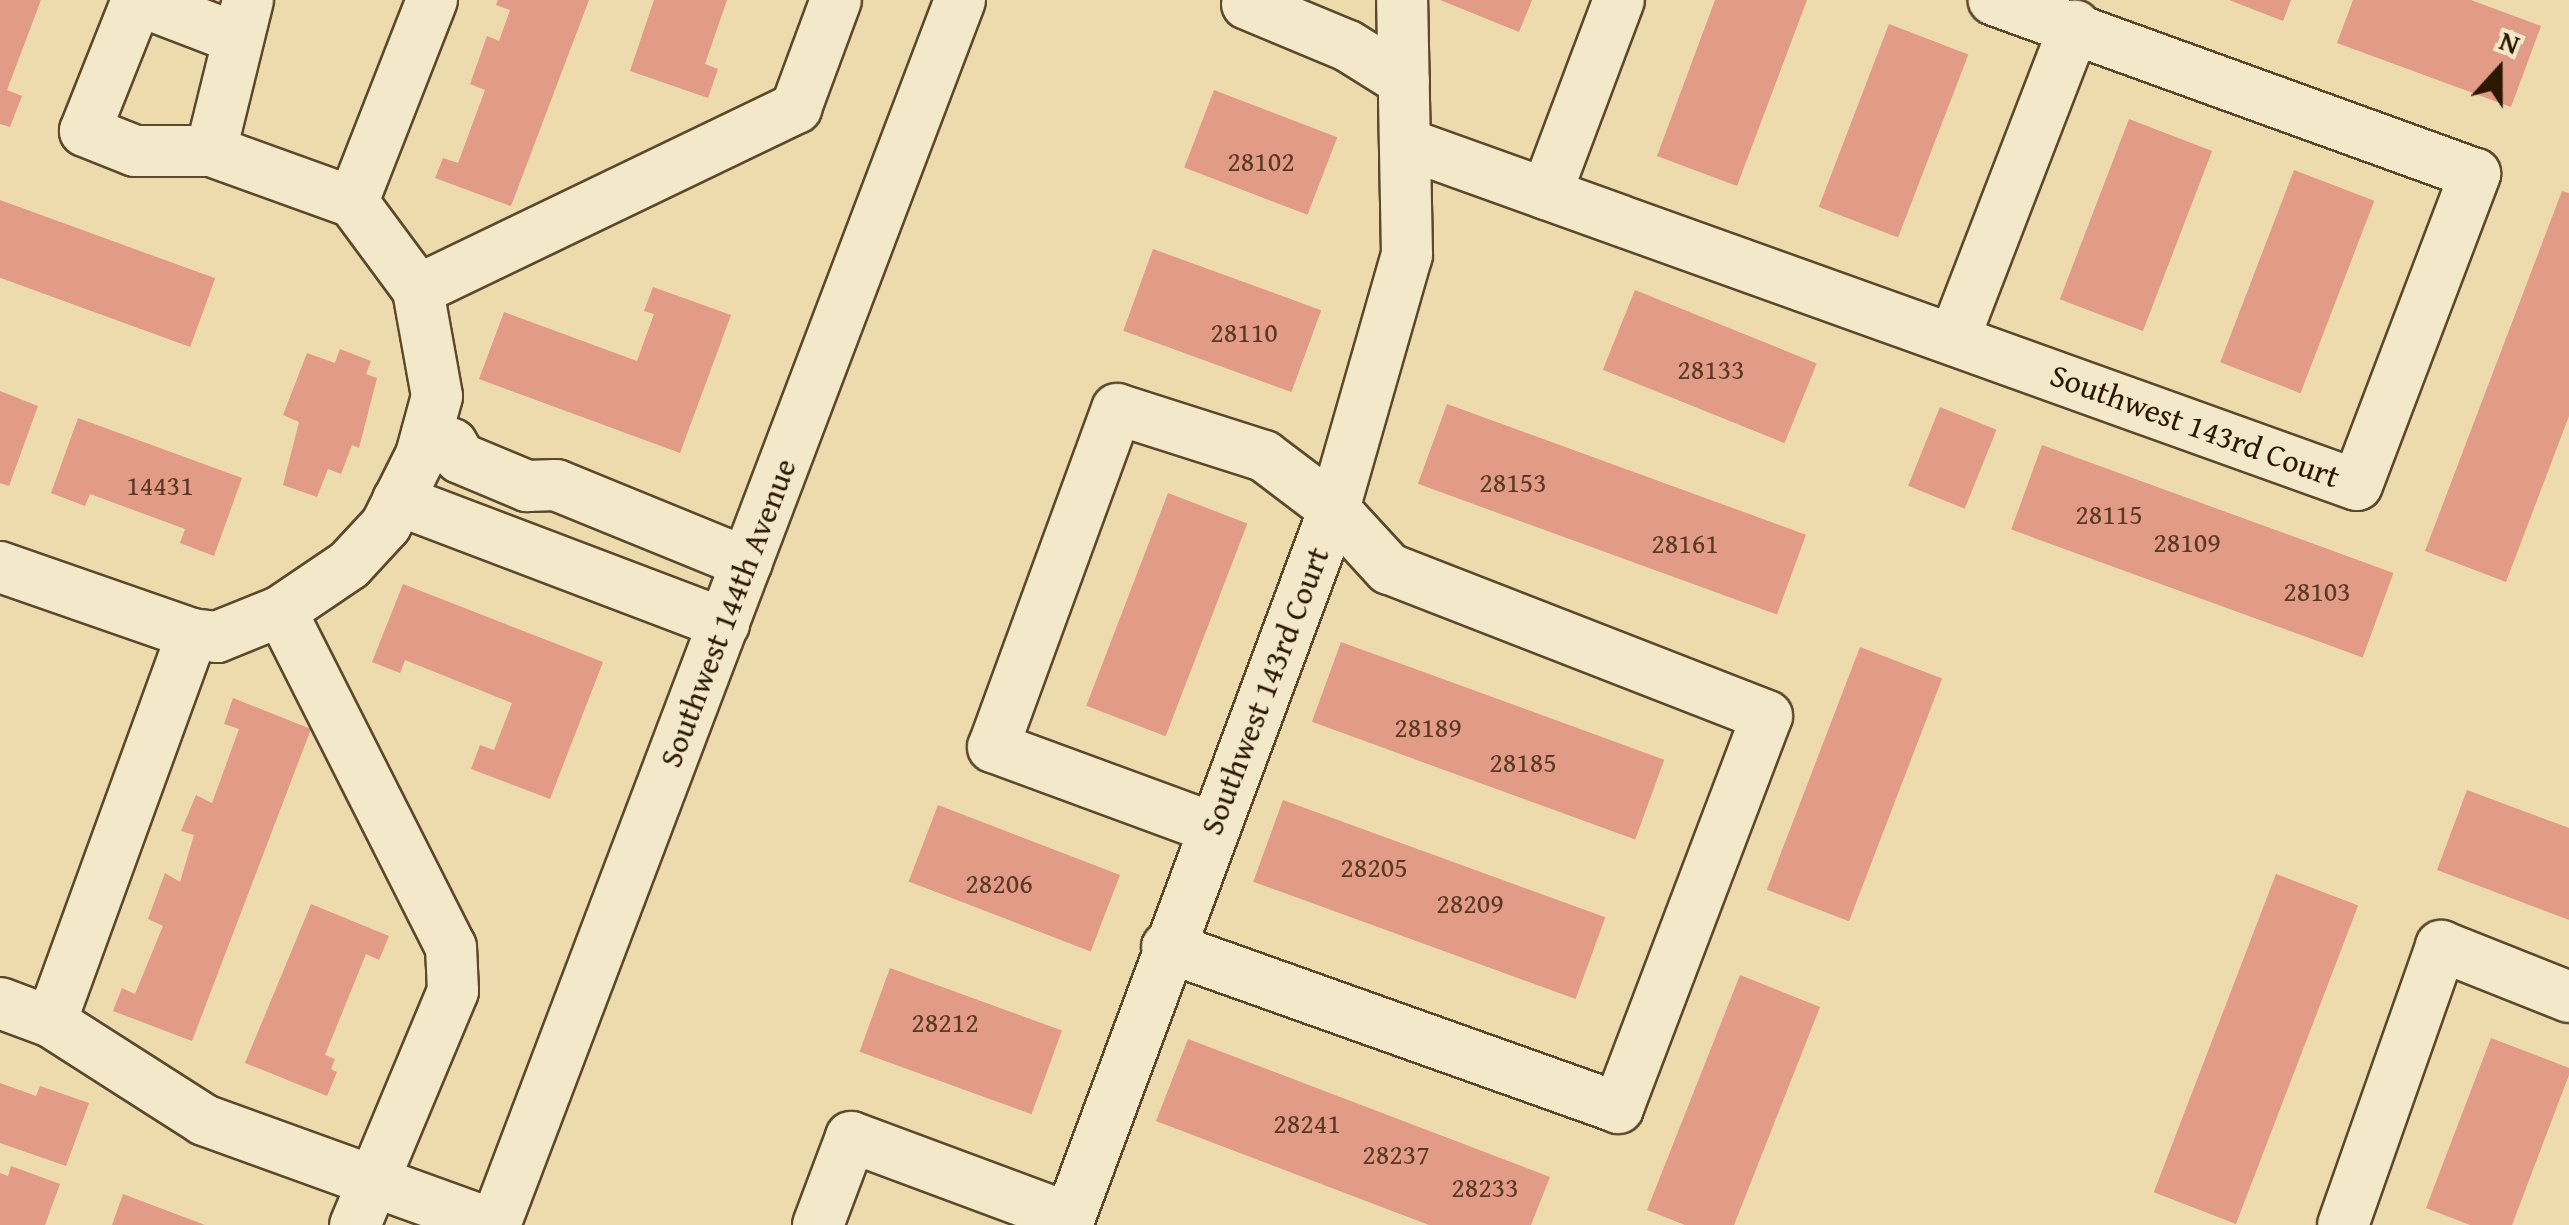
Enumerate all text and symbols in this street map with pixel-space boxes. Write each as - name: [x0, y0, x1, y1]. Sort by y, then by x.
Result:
- text: N: [2494, 19, 2526, 64]
- north arrow: [2449, 20, 2549, 120]
- house number: 28102: [1227, 144, 1295, 178]
- house number: 28110: [1210, 315, 1278, 349]
- house number: 28133: [1677, 352, 1745, 386]
- street label: Southwest 143rd Court: [2045, 356, 2345, 496]
- street label: Southwest 144th Avenue: [651, 453, 805, 773]
- house number: 28153: [1479, 465, 1547, 499]
- house number: 14431: [126, 468, 194, 502]
- house number: 28115: [2075, 497, 2143, 531]
- house number: 28109: [2153, 525, 2221, 559]
- house number: 28161: [1651, 526, 1719, 560]
- street label: Southwest 143rd Court: [1192, 542, 1338, 840]
- house number: 28103: [2283, 574, 2351, 608]
- house number: 28189: [1394, 710, 1462, 744]
- house number: 28185: [1489, 745, 1557, 779]
- house number: 28205: [1340, 850, 1408, 884]
- house number: 28206: [965, 866, 1033, 900]
- house number: 28209: [1436, 886, 1504, 920]
- house number: 28212: [911, 1005, 979, 1039]
- house number: 28241: [1273, 1106, 1341, 1140]
- house number: 28237: [1362, 1137, 1430, 1171]
- house number: 28233: [1451, 1170, 1519, 1204]

